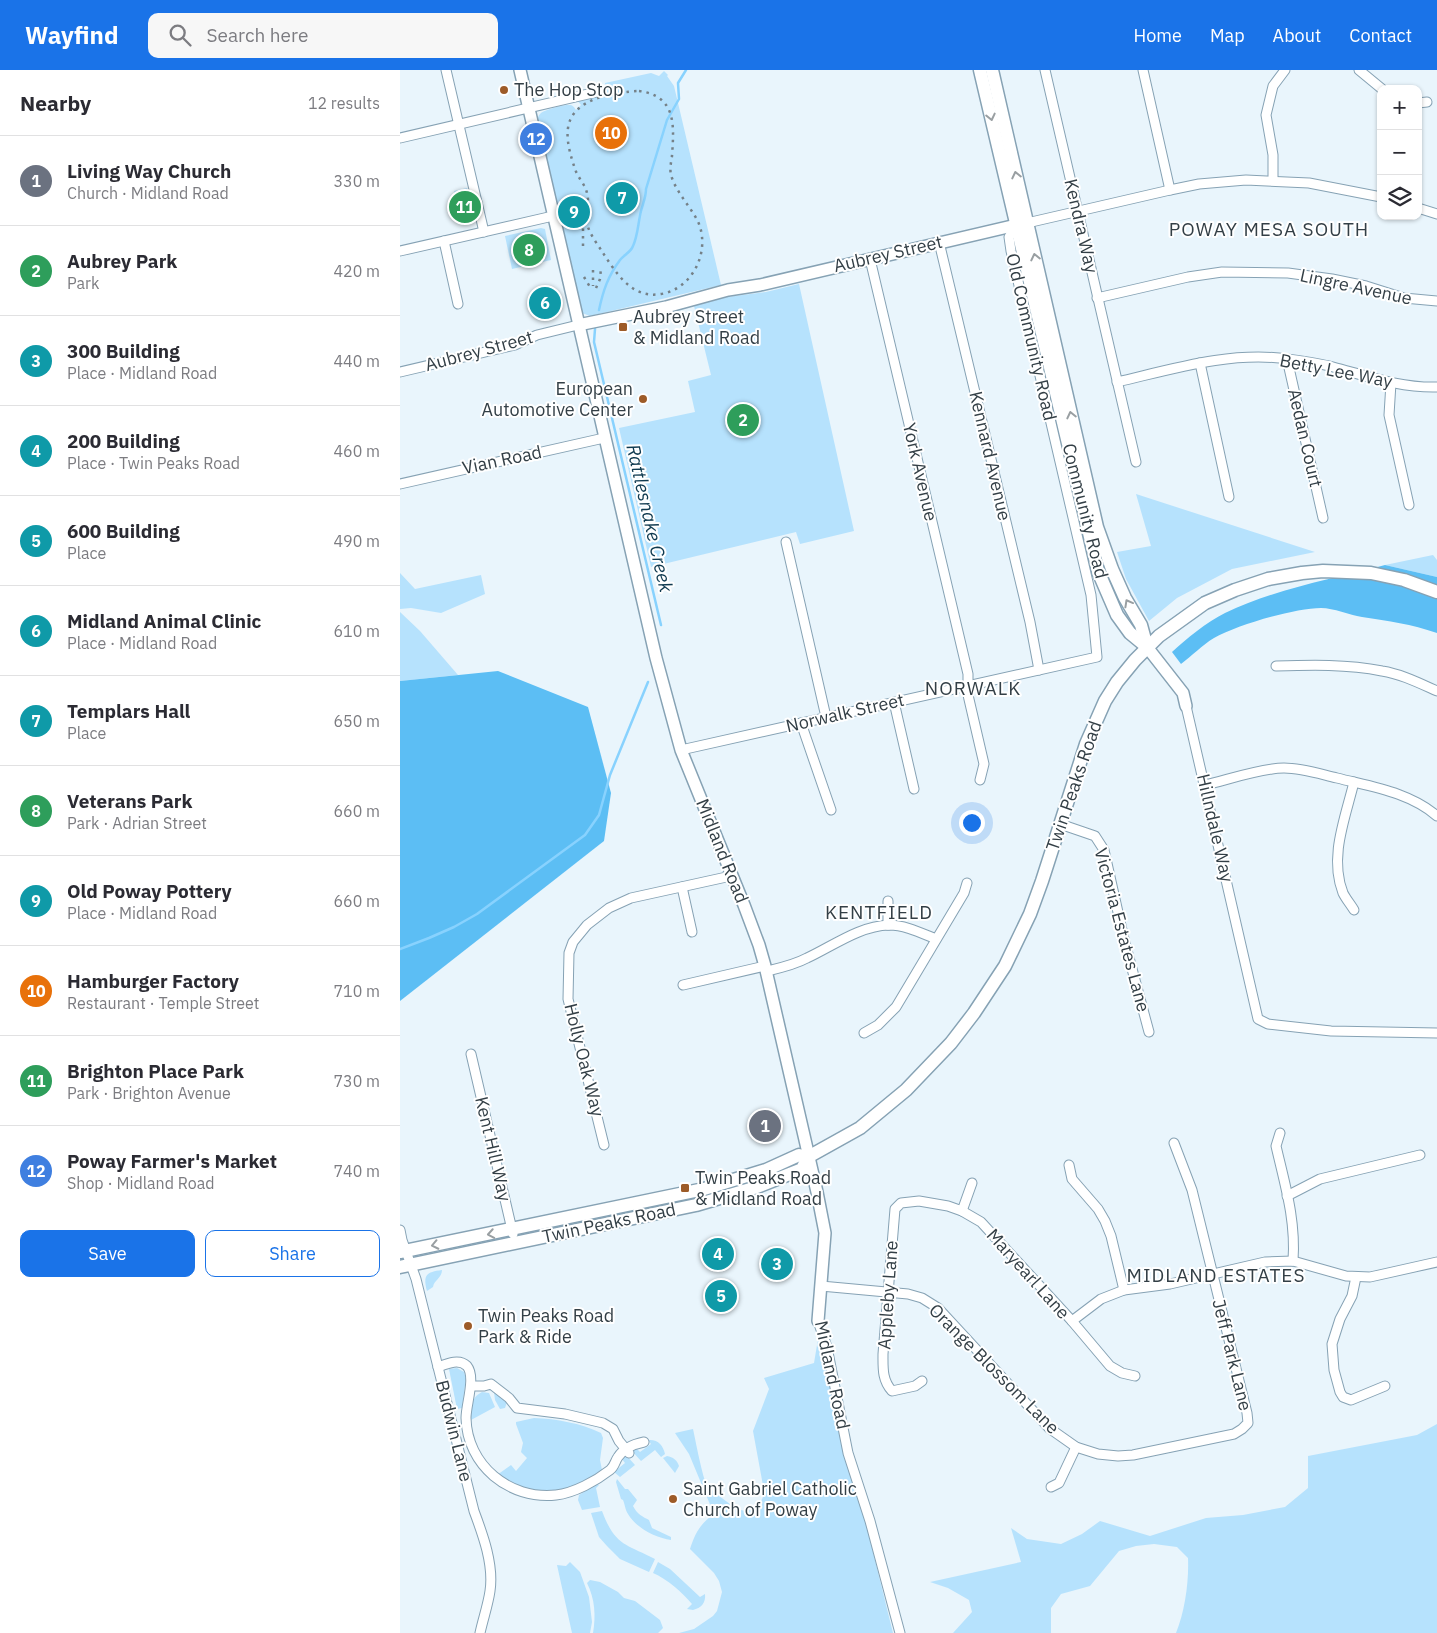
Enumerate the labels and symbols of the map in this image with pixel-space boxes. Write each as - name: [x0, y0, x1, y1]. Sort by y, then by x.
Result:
- place label: The Hop Stop: [514, 78, 623, 101]
- marker: The Hop Stop: [498, 84, 510, 96]
- one-way arrow: [985, 113, 996, 122]
- pin: 10: [595, 114, 627, 152]
- pin: 12: [520, 120, 552, 158]
- one-way arrow: [1011, 171, 1022, 180]
- street label: Kendra Way: [1059, 176, 1104, 275]
- pin: 7: [606, 179, 638, 217]
- pin: 11: [449, 188, 481, 226]
- pin: 9: [558, 193, 590, 231]
- district label: POWAY MESA SOUTH: [1169, 217, 1369, 241]
- street label: Aubrey Street: [831, 230, 945, 277]
- pin: 8: [513, 231, 545, 269]
- street label: Old Community Road: [1001, 251, 1062, 423]
- one-way arrow: [1030, 252, 1041, 261]
- street label: Lingre Avenue: [1298, 263, 1414, 310]
- pin: 6: [529, 284, 561, 322]
- place label: Aubrey Street & Midland Road: [633, 305, 760, 349]
- marker: Aubrey Street & Midland Road: [617, 321, 629, 333]
- street label: Aubrey Street: [422, 325, 536, 376]
- street label: Betty Lee Way: [1278, 348, 1395, 393]
- place label: European Automotive Center: [481, 377, 633, 421]
- street label: Aedan Court: [1283, 386, 1328, 489]
- street label: Kennard Avenue: [964, 389, 1017, 523]
- marker: European Automotive Center: [637, 393, 649, 405]
- pin: 2: [727, 401, 759, 439]
- one-way arrow: [1066, 410, 1077, 419]
- street label: York Avenue: [898, 420, 943, 523]
- street label: Vian Road: [460, 440, 544, 479]
- street label: Community Road: [1058, 441, 1113, 581]
- water label: Rattlesnake Creek: [621, 442, 679, 595]
- one-way arrow: [1124, 600, 1134, 609]
- district label: NORWALK: [925, 676, 1021, 700]
- street label: Norwalk Street: [783, 688, 906, 737]
- street label: Twin Peaks Road: [1040, 718, 1107, 854]
- street label: Hillndale Way: [1192, 771, 1239, 884]
- street label: Midland Road: [691, 795, 754, 906]
- your location: [959, 810, 985, 836]
- street label: Victoria Estates Lane: [1090, 845, 1155, 1014]
- district label: KENTFIELD: [825, 900, 933, 924]
- street label: Holly Oak Way: [559, 1001, 610, 1119]
- street label: Kent Hill Way: [470, 1094, 517, 1204]
- pin: 1: [749, 1107, 781, 1145]
- place label: Twin Peaks Road & Midland Road: [695, 1166, 831, 1210]
- marker: Twin Peaks Road & Midland Road: [679, 1182, 691, 1194]
- street label: Twin Peaks Road: [540, 1197, 678, 1248]
- street label: Maryearl Lane: [982, 1224, 1075, 1324]
- one-way arrow: [486, 1229, 495, 1239]
- pin: 4: [702, 1235, 734, 1273]
- one-way arrow: [430, 1239, 439, 1250]
- street label: Appleby Lane: [872, 1239, 903, 1350]
- pin: 3: [761, 1245, 793, 1283]
- district label: MIDLAND ESTATES: [1127, 1263, 1305, 1287]
- pin: 5: [705, 1277, 737, 1315]
- street label: Jeff Park Lane: [1207, 1297, 1258, 1413]
- street label: Orange Blossom Lane: [924, 1298, 1065, 1439]
- place label: Twin Peaks Road Park & Ride: [478, 1304, 614, 1348]
- street label: Midland Road: [810, 1319, 855, 1431]
- marker: Twin Peaks Road Park & Ride: [462, 1320, 474, 1332]
- street label: Budwin Lane: [431, 1378, 478, 1484]
- place label: Saint Gabriel Catholic Church of Poway: [683, 1477, 857, 1521]
- marker: Saint Gabriel Catholic Church of Poway: [667, 1493, 679, 1505]

